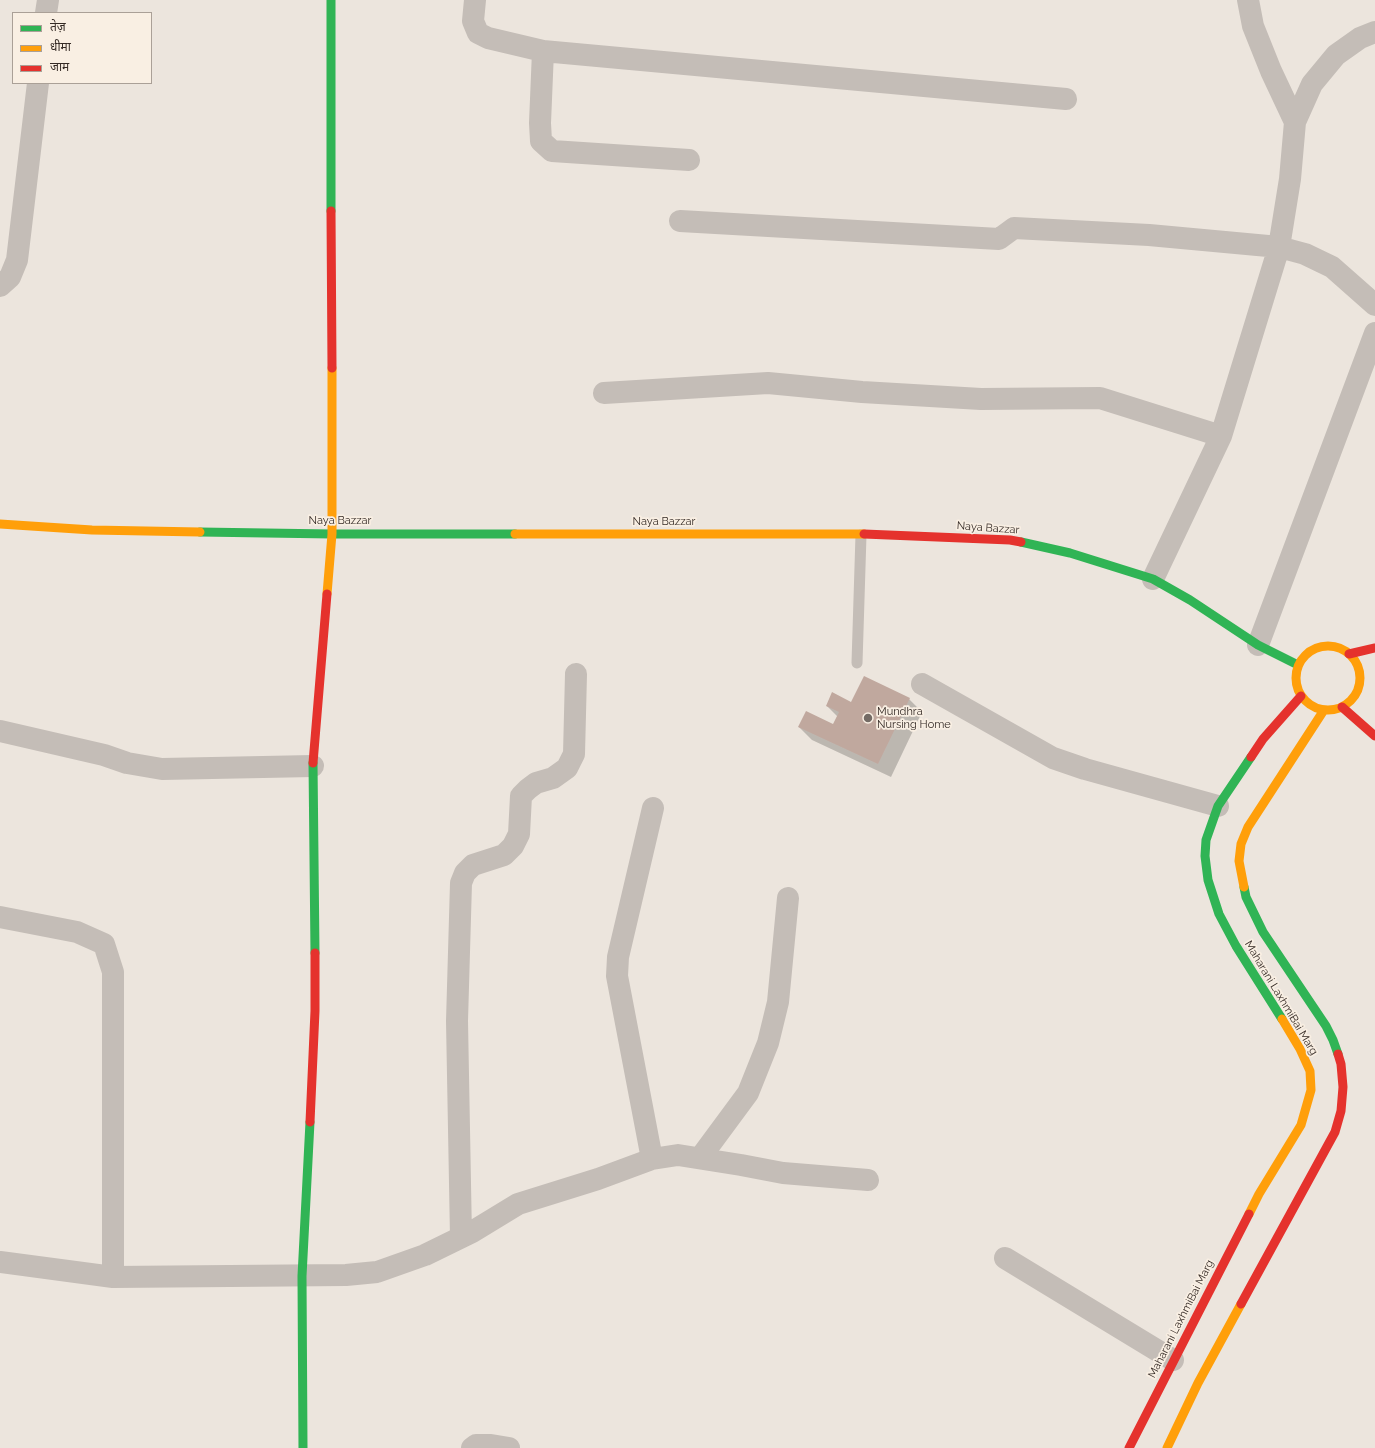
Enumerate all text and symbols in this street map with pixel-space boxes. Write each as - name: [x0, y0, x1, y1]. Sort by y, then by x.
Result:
- legend: [12, 12, 152, 84]
- text: तेज़: [50, 20, 66, 34]
- text: धीमा: [50, 40, 71, 54]
- text: जाम: [50, 60, 69, 74]
- street label: Naya Bazzar: [309, 514, 371, 528]
- street label: Naya Bazzar: [633, 515, 695, 529]
- street label: Naya Bazzar: [956, 519, 1020, 537]
- place label: Mundhra Nursing Home: [877, 705, 951, 731]
- marker: Mundhra Nursing Home: [862, 712, 874, 724]
- street label: Maharani LaxhmiBai Marg: [1242, 938, 1320, 1058]
- street label: Maharani LaxhmiBai Marg: [1145, 1258, 1217, 1380]

